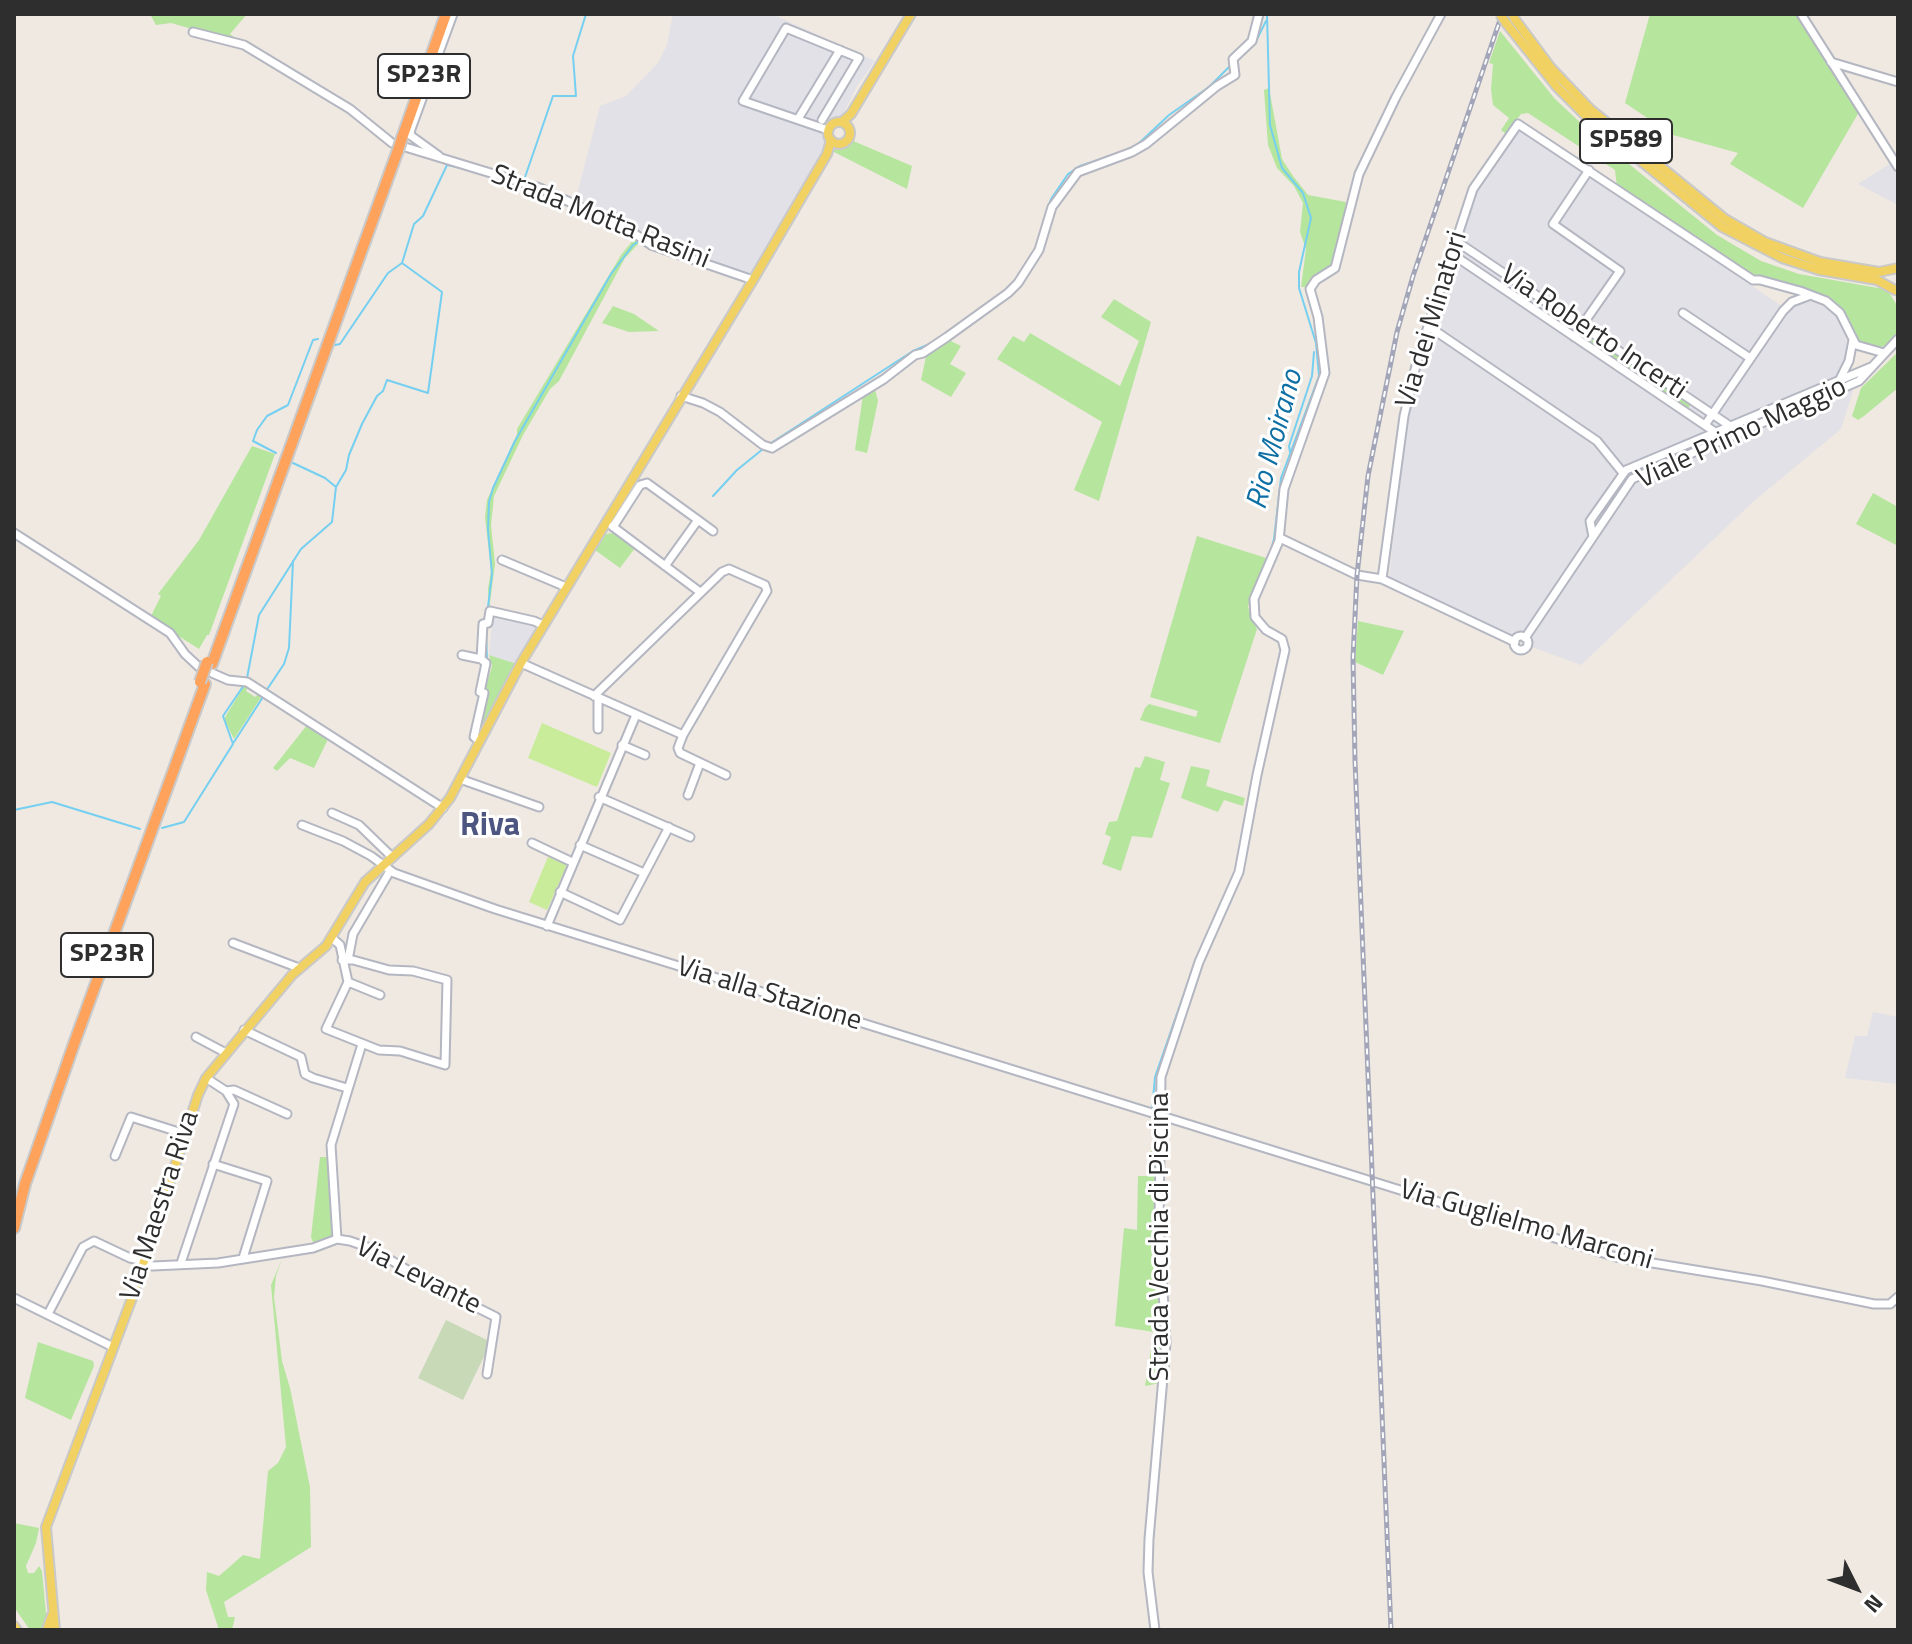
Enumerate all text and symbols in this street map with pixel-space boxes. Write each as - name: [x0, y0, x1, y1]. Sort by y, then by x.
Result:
- road number: SP23R: [378, 54, 470, 98]
- road number: SP589: [1580, 119, 1672, 163]
- street label: Strada Motta Rasini: [486, 159, 714, 277]
- street label: Via dei Minatori: [1390, 228, 1476, 412]
- street label: Via Roberto Incerti: [1493, 258, 1693, 408]
- water label: Rio Moirano: [1240, 366, 1312, 514]
- street label: Viale Primo Maggio: [1632, 371, 1852, 497]
- district label: Riva: [460, 808, 520, 846]
- road number: SP23R: [61, 933, 153, 977]
- street label: Via alla Stazione: [673, 951, 865, 1039]
- street label: Strada Vecchia di Piscina: [1144, 1093, 1178, 1381]
- street label: Via Maestra Riva: [114, 1107, 208, 1305]
- street label: Via Guglielmo Marconi: [1396, 1174, 1656, 1278]
- street label: Via Levante: [350, 1231, 486, 1323]
- north arrow: [1816, 1548, 1896, 1628]
- text: N: [1856, 1587, 1892, 1621]

